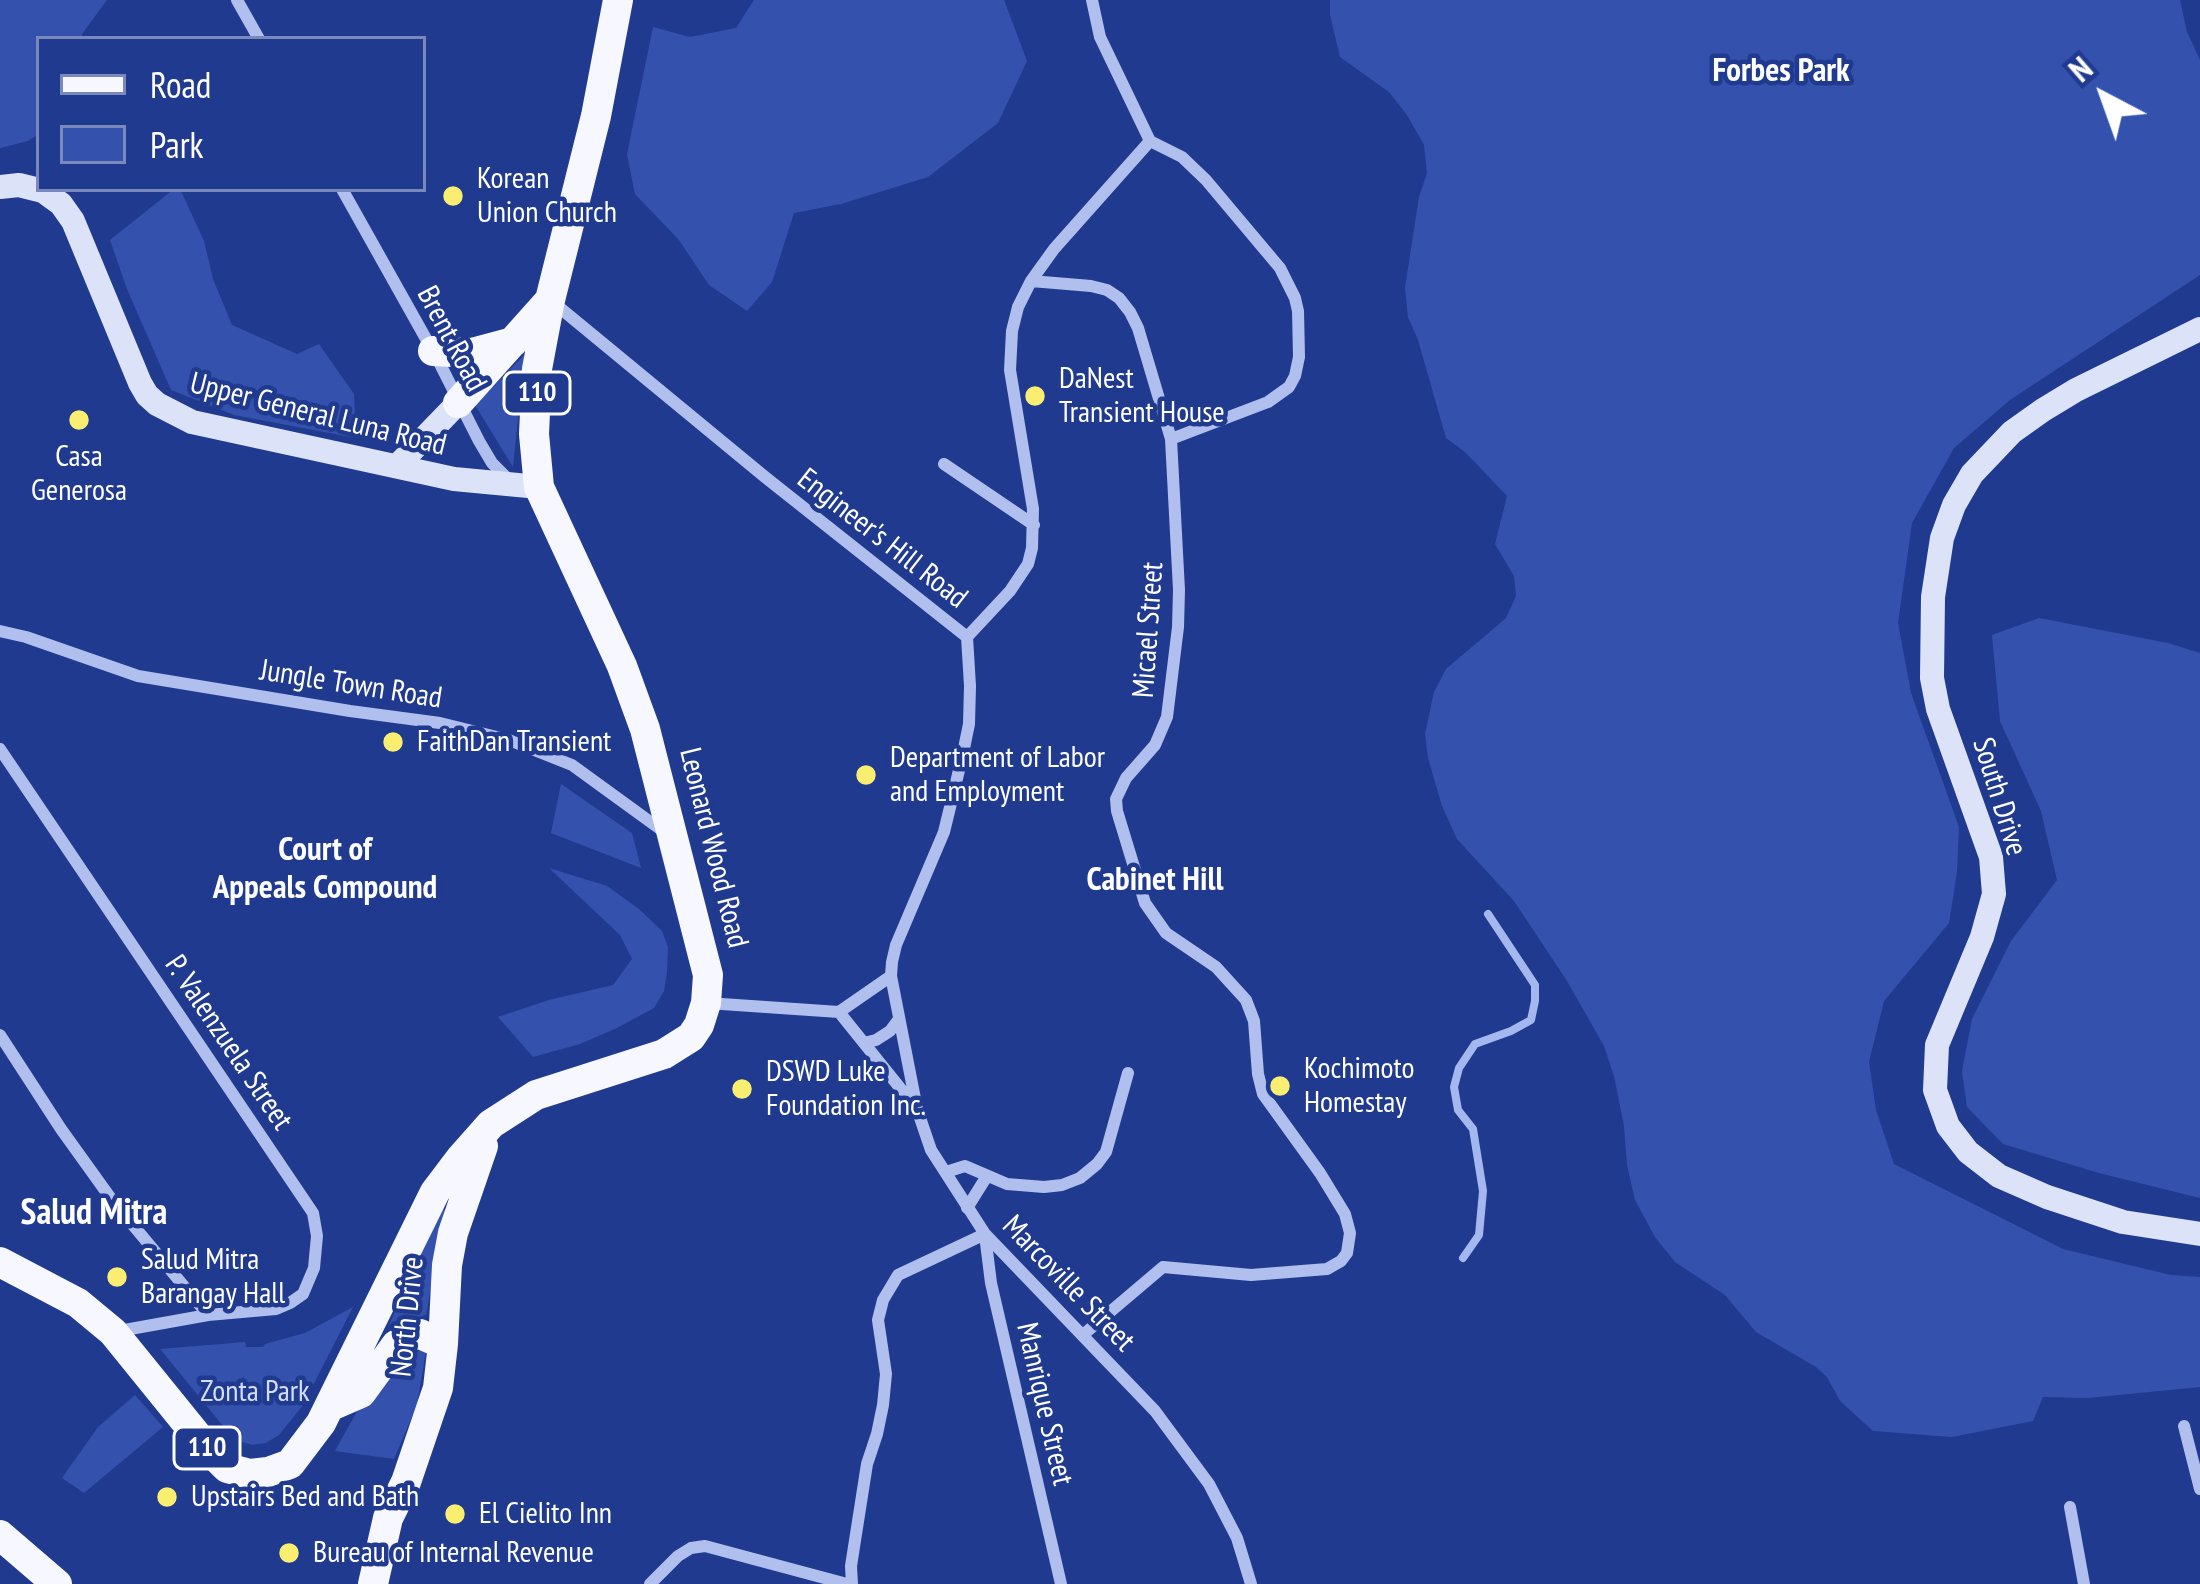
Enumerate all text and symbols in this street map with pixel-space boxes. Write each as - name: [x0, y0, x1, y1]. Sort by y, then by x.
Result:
- legend: [36, 36, 426, 192]
- north arrow: [2044, 36, 2164, 156]
- text: N: [2059, 46, 2101, 91]
- district label: Forbes Park: [1712, 52, 1850, 92]
- text: Road: [150, 61, 211, 108]
- text: Park: [150, 121, 204, 168]
- place label: Korean Union Church: [477, 161, 617, 231]
- marker: Korean Union Church: [440, 183, 466, 209]
- street label: Brent Road: [408, 280, 494, 398]
- place label: DaNest Transient House: [1059, 361, 1225, 431]
- street label: Upper General Luna Road: [186, 366, 450, 464]
- road number: 110: [504, 372, 570, 414]
- marker: DaNest Transient House: [1022, 383, 1048, 409]
- marker: Casa Generosa: [66, 407, 92, 433]
- place label: Casa Generosa: [31, 439, 127, 510]
- street label: Engineer's Hill Road: [790, 461, 974, 617]
- street label: Micael Street: [1126, 561, 1172, 699]
- street label: Jungle Town Road: [258, 653, 444, 717]
- place label: FaithDan Transient: [417, 724, 611, 760]
- marker: FaithDan Transient: [380, 729, 406, 755]
- street label: South Drive: [1964, 734, 2034, 860]
- place label: Department of Labor and Employment: [890, 740, 1105, 810]
- street label: Leonard Wood Road: [671, 744, 755, 952]
- marker: Department of Labor and Employment: [853, 762, 879, 788]
- district label: Court of Appeals Compound: [213, 831, 437, 909]
- district label: Cabinet Hill: [1087, 861, 1223, 901]
- street label: P. Valenzuela Street: [156, 949, 300, 1137]
- place label: Kochimoto Homestay: [1304, 1051, 1414, 1122]
- place label: DSWD Luke Foundation Inc.: [766, 1054, 926, 1124]
- marker: Kochimoto Homestay: [1267, 1073, 1293, 1099]
- marker: DSWD Luke Foundation Inc.: [729, 1076, 755, 1102]
- district label: Salud Mitra: [21, 1192, 167, 1236]
- street label: Marcoville Street: [994, 1209, 1142, 1359]
- place label: Salud Mitra Barangay Hall: [141, 1242, 285, 1312]
- street label: North Drive: [384, 1255, 432, 1379]
- marker: Salud Mitra Barangay Hall: [104, 1264, 130, 1290]
- street label: Manrique Street: [1008, 1319, 1080, 1489]
- park label: Zonta Park: [200, 1374, 310, 1410]
- road number: 110: [174, 1427, 240, 1469]
- place label: Upstairs Bed and Bath: [191, 1479, 419, 1515]
- marker: Upstairs Bed and Bath: [154, 1484, 180, 1510]
- place label: El Cielito Inn: [479, 1496, 612, 1532]
- marker: El Cielito Inn: [442, 1501, 468, 1527]
- place label: Bureau of Internal Revenue: [313, 1535, 594, 1571]
- marker: Bureau of Internal Revenue: [276, 1540, 302, 1566]

